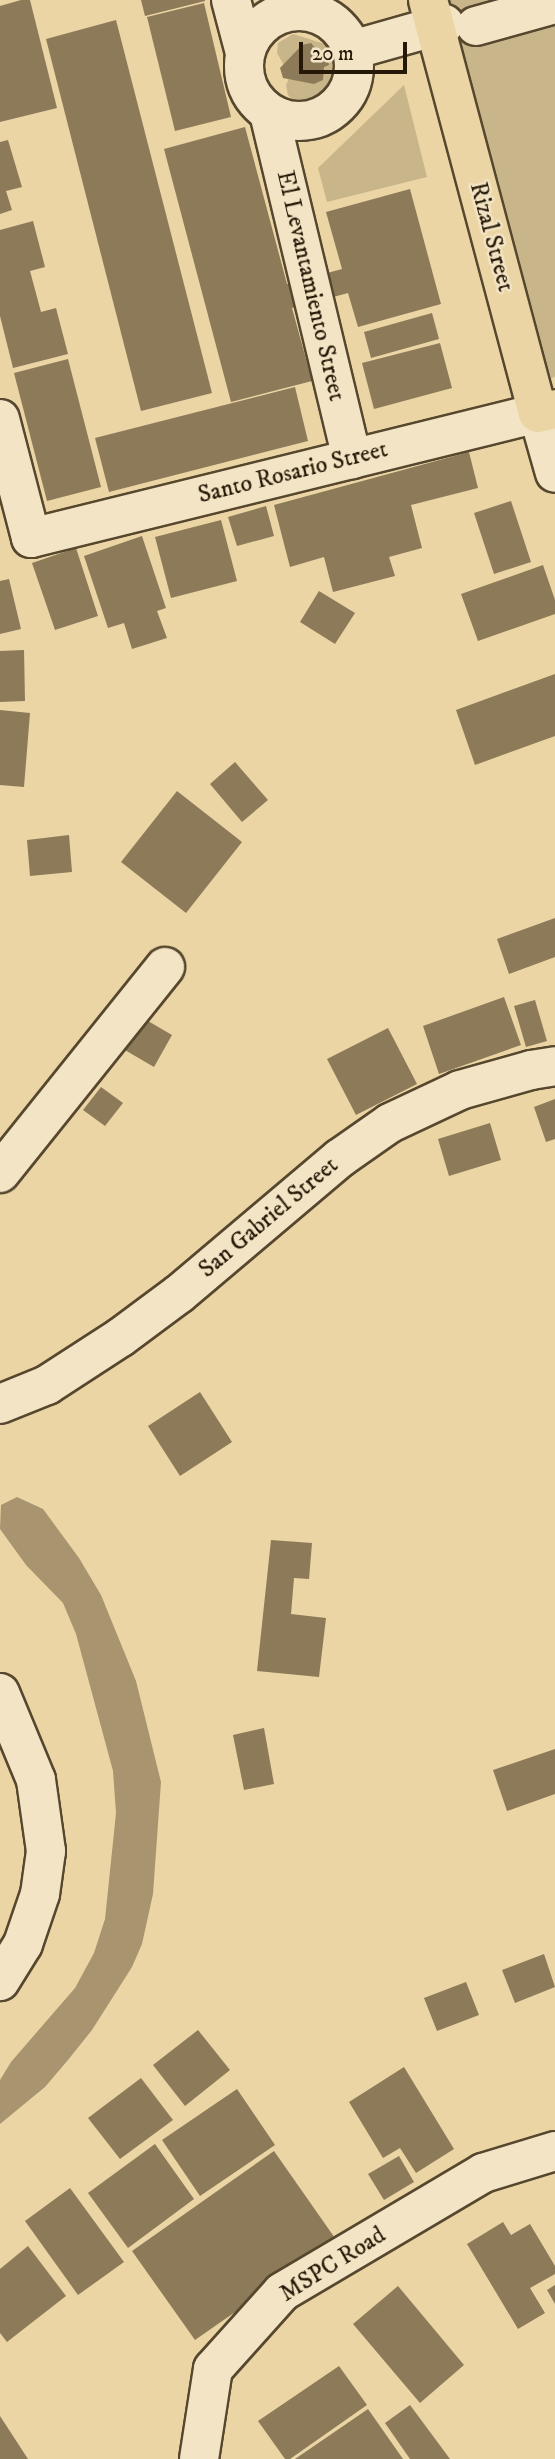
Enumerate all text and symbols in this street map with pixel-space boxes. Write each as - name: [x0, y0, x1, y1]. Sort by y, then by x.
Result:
- scale bar: [303, 28, 412, 72]
- text: 20 m: [312, 41, 354, 67]
- street label: El Levantamiento Street: [269, 168, 351, 404]
- street label: Rizal Street: [463, 179, 519, 295]
- street label: Santo Rosario Street: [195, 436, 391, 510]
- street label: San Gabriel Street: [194, 1151, 344, 1285]
- street label: MSPC Road: [275, 2221, 391, 2309]

